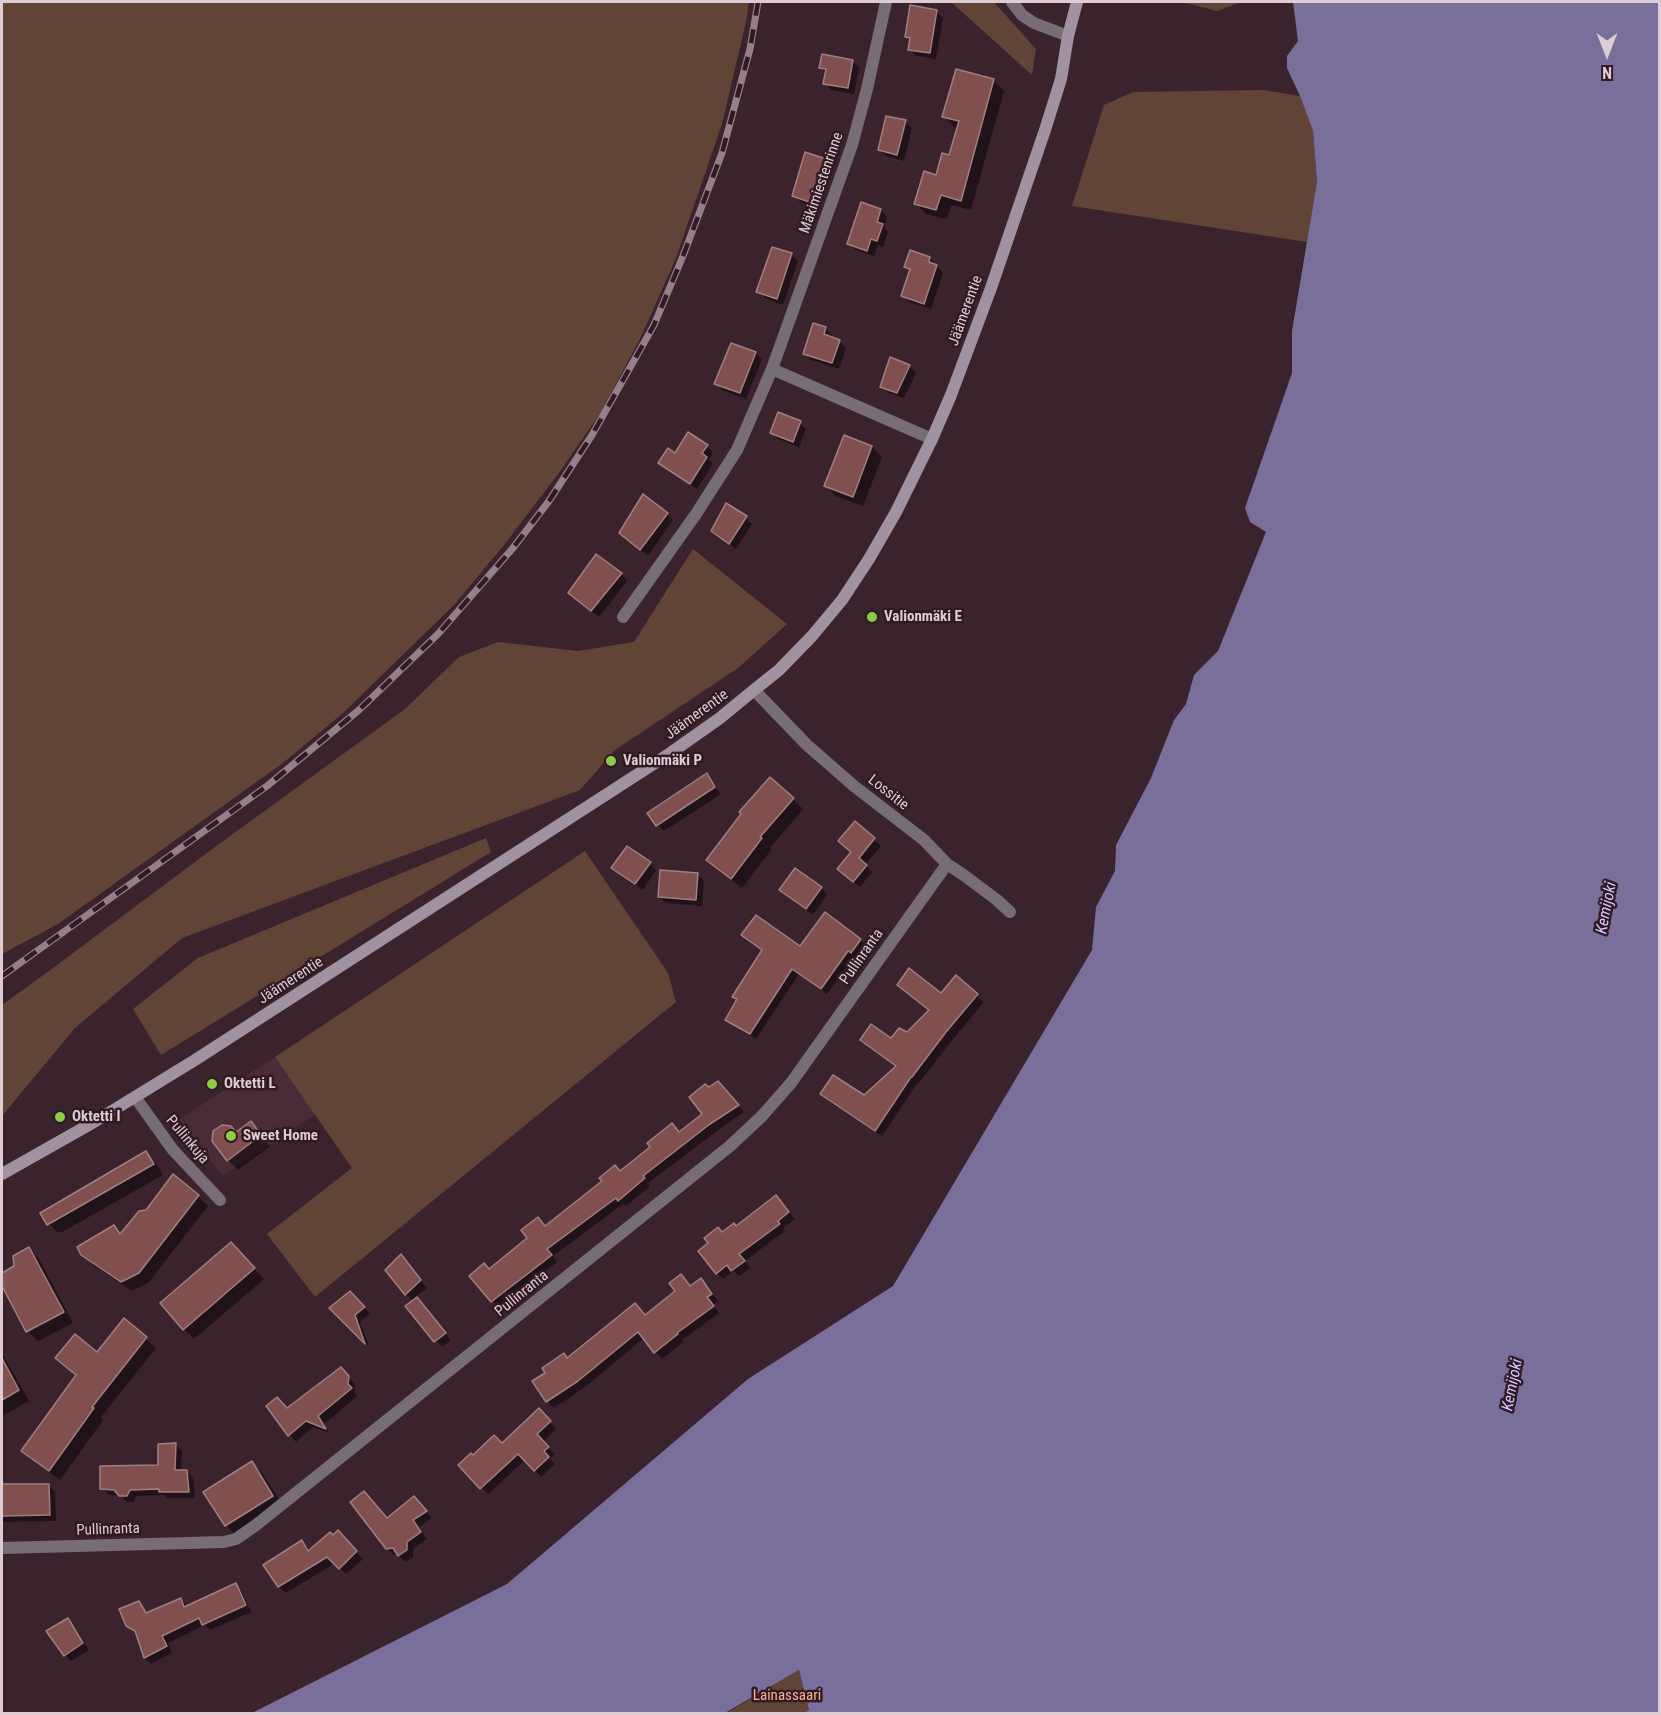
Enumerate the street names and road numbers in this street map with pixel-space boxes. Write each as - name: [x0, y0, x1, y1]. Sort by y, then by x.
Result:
- street label: Mäkimiestenrinne: [796, 130, 848, 236]
- street label: Jäämerentie: [945, 273, 987, 349]
- street label: Jäämerentie: [662, 686, 732, 744]
- street label: Lossitie: [864, 772, 912, 814]
- street label: Pullinranta: [836, 926, 888, 988]
- street label: Jäämerentie: [255, 953, 327, 1009]
- street label: Pullinkuja: [162, 1112, 212, 1168]
- street label: Pullinranta: [492, 1267, 552, 1321]
- street label: Pullinranta: [76, 1520, 140, 1540]

